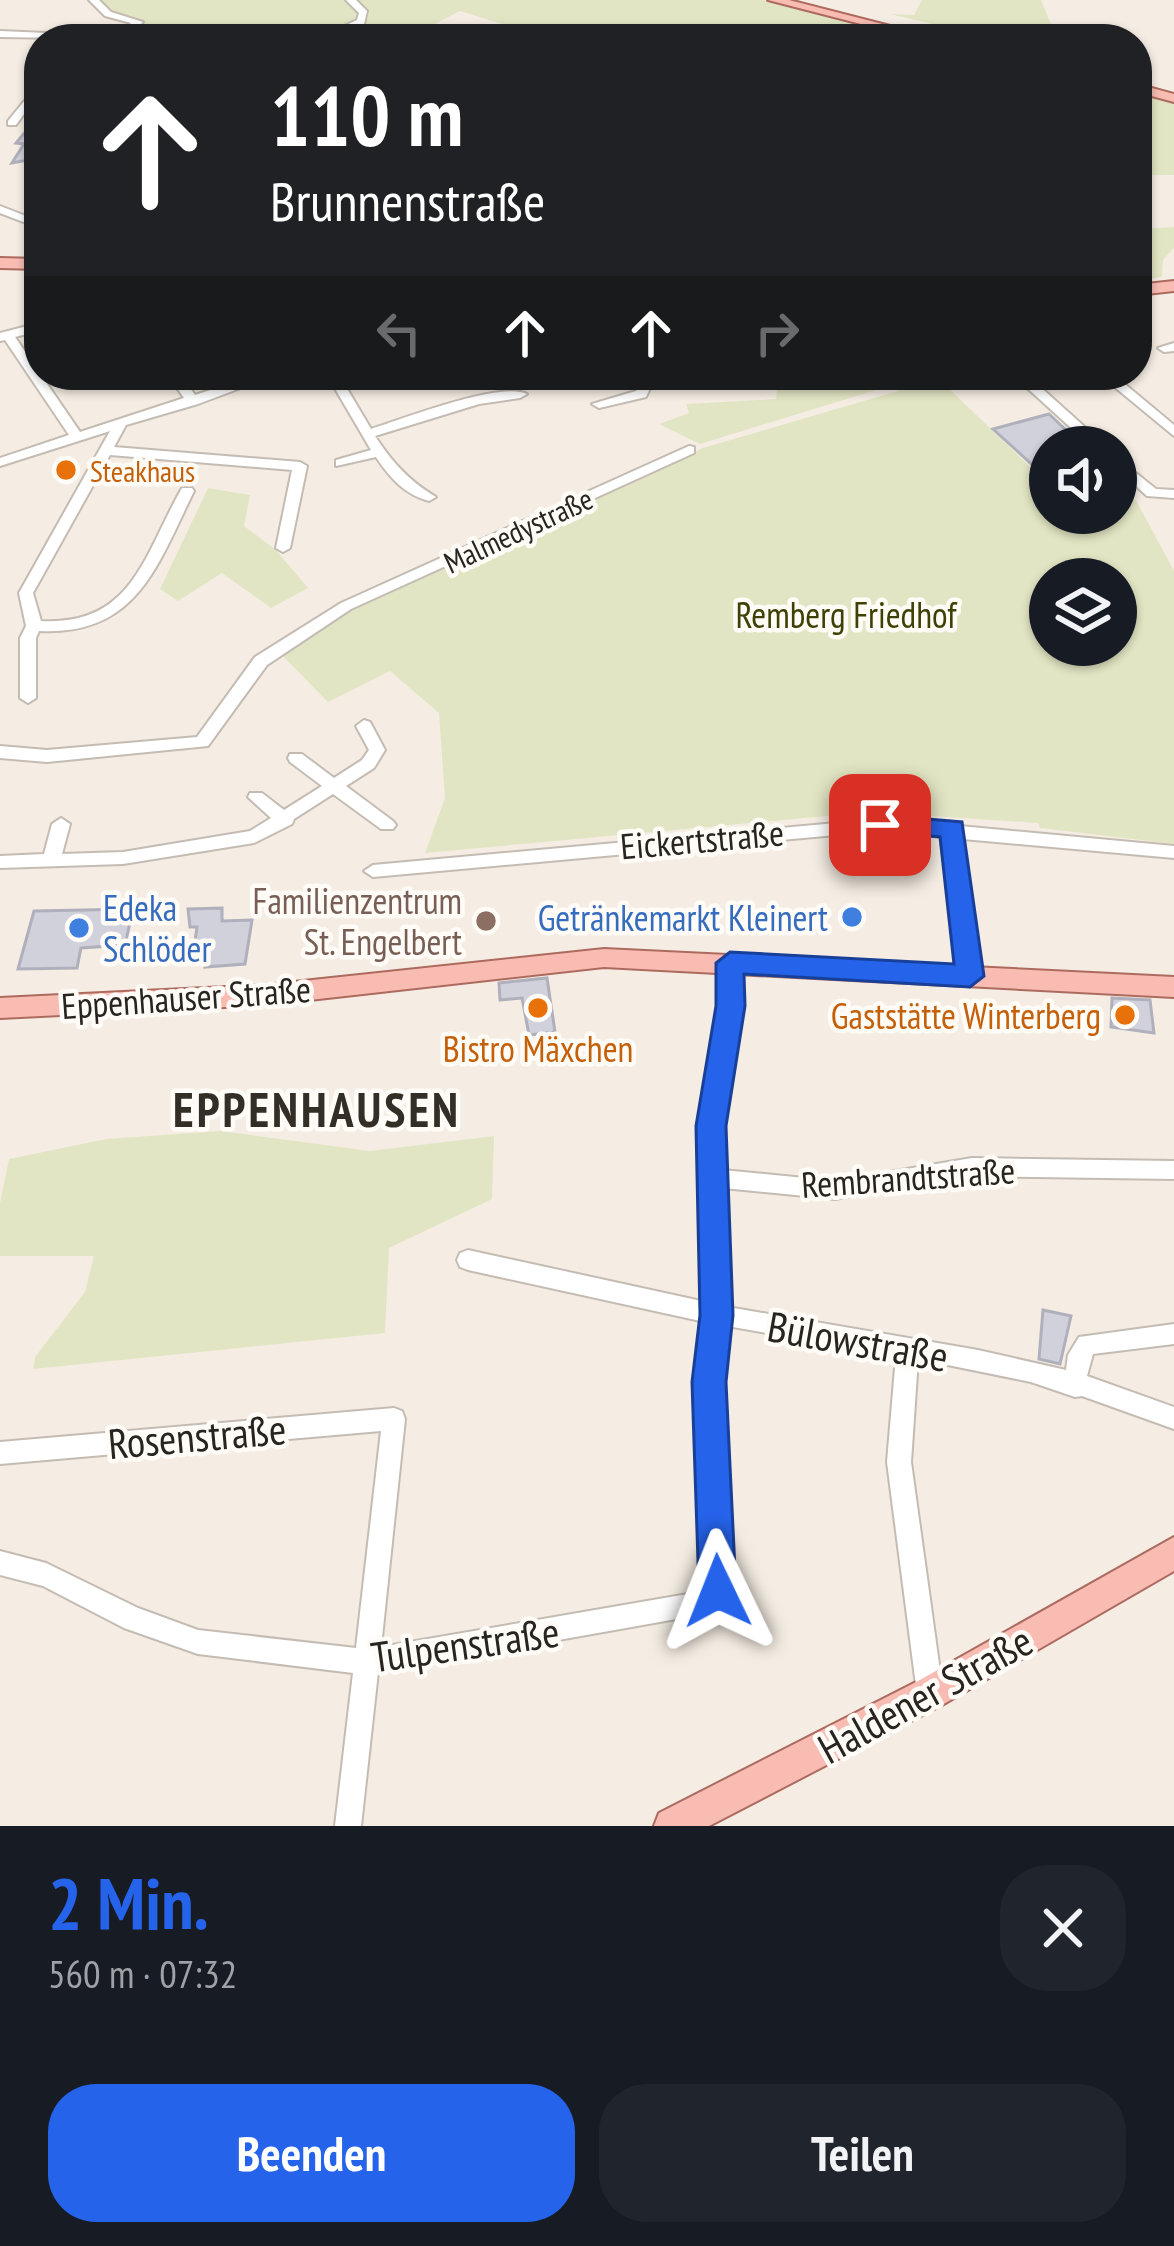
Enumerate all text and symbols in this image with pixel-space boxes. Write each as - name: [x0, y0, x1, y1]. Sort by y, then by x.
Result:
- text: 110 m: [270, 60, 463, 169]
- icon: ahead: [72, 72, 228, 228]
- text: Brunnenstraße: [270, 166, 545, 236]
- icon: left: [366, 300, 432, 366]
- icon: ahead: [492, 300, 558, 366]
- icon: ahead: [618, 300, 684, 366]
- icon: right: [744, 300, 810, 366]
- map controls: [1029, 426, 1137, 666]
- button: sound: [1029, 426, 1137, 534]
- place label: Steakhaus: [90, 451, 195, 490]
- marker: Steakhaus: [53, 457, 79, 483]
- street label: Malmedystraße: [437, 479, 599, 581]
- button: layers: [1029, 558, 1137, 666]
- park label: Remberg Friedhof: [735, 591, 958, 638]
- pin: [829, 774, 931, 876]
- icon: arrive: [847, 792, 913, 858]
- street label: Eickertstraße: [618, 808, 786, 870]
- place label: Familienzentrum St. Engelbert: [253, 877, 462, 965]
- place label: Edeka Schlöder: [103, 884, 211, 972]
- place label: Getränkemarkt Kleinert: [538, 894, 828, 941]
- marker: Getränkemarkt Kleinert: [839, 904, 865, 930]
- marker: Familienzentrum St. Engelbert: [473, 908, 499, 934]
- marker: Edeka Schlöder: [66, 915, 92, 941]
- street label: Eppenhauser Straße: [60, 965, 312, 1029]
- place label: Gaststätte Winterberg: [831, 992, 1101, 1039]
- marker: Bistro Mäxchen: [525, 995, 551, 1021]
- marker: Gaststätte Winterberg: [1112, 1002, 1138, 1028]
- place label: Bistro Mäxchen: [443, 1025, 633, 1072]
- district label: EPPENHAUSEN: [173, 1078, 461, 1140]
- street label: Rembrandtstraße: [800, 1146, 1016, 1208]
- street label: Bülowstraße: [763, 1298, 953, 1384]
- street label: Rosenstraße: [106, 1401, 288, 1471]
- position arrow: [655, 1528, 781, 1654]
- street label: Tulpenstraße: [368, 1604, 562, 1684]
- street label: Haldener Straße: [808, 1613, 1042, 1775]
- text: 2 Min.: [48, 1856, 209, 1949]
- button: close: [1000, 1865, 1126, 1991]
- text: 560 m · 07:32: [48, 1948, 237, 1999]
- button: Beenden: [48, 2084, 575, 2222]
- button: Teilen: [599, 2084, 1126, 2222]

